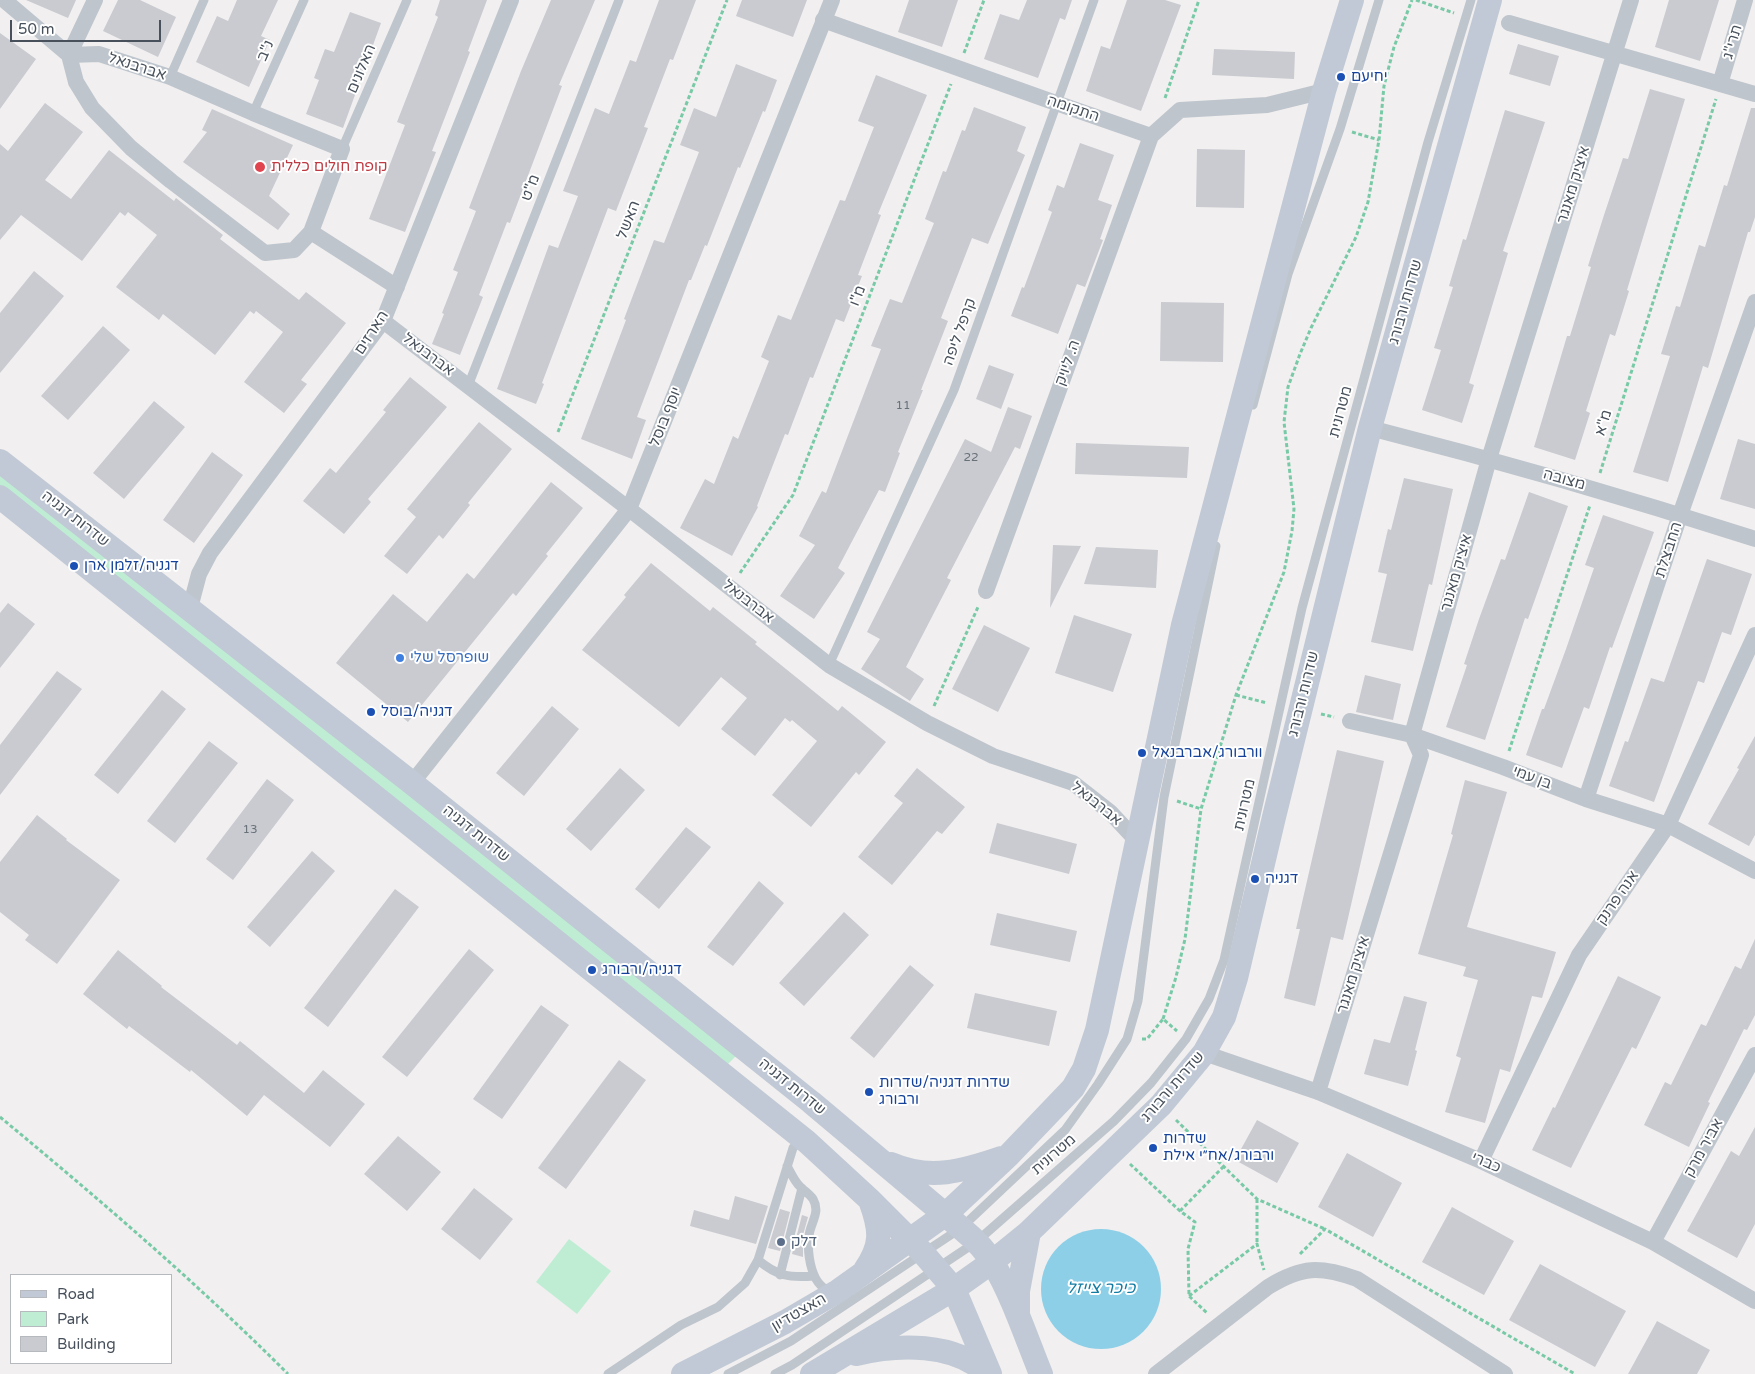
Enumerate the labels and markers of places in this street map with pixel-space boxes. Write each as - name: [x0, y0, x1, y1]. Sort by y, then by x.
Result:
- place label: יחיעם: [1351, 68, 1388, 86]
- marker: יחיעם: [1335, 71, 1347, 83]
- place label: קופת חולים כללית: [271, 158, 388, 176]
- marker: קופת חולים כללית: [253, 160, 267, 174]
- place label: דגניה/זלמן ארן: [84, 557, 179, 575]
- marker: דגניה/זלמן ארן: [68, 560, 80, 572]
- place label: שופרסל שלי: [410, 649, 489, 667]
- marker: שופרסל שלי: [394, 652, 406, 664]
- place label: דגניה/בוסל: [381, 703, 453, 721]
- marker: דגניה/בוסל: [365, 706, 377, 718]
- place label: וורבורג/אברבנאל: [1152, 744, 1263, 762]
- marker: וורבורג/אברבנאל: [1136, 747, 1148, 759]
- place label: דגניה: [1265, 870, 1298, 888]
- marker: דגניה: [1249, 873, 1261, 885]
- place label: דגניה/ורבורג: [602, 961, 682, 979]
- marker: דגניה/ורבורג: [586, 964, 598, 976]
- place label: שדרות דגניה/שדרות ורבורג: [879, 1074, 1010, 1109]
- marker: שדרות דגניה/שדרות ורבורג: [863, 1086, 875, 1098]
- place label: שדרות ורבורג/אח״י אילת: [1163, 1130, 1274, 1165]
- marker: שדרות ורבורג/אח״י אילת: [1147, 1142, 1159, 1154]
- place label: דלק: [791, 1233, 817, 1251]
- marker: דלק: [775, 1236, 787, 1248]

